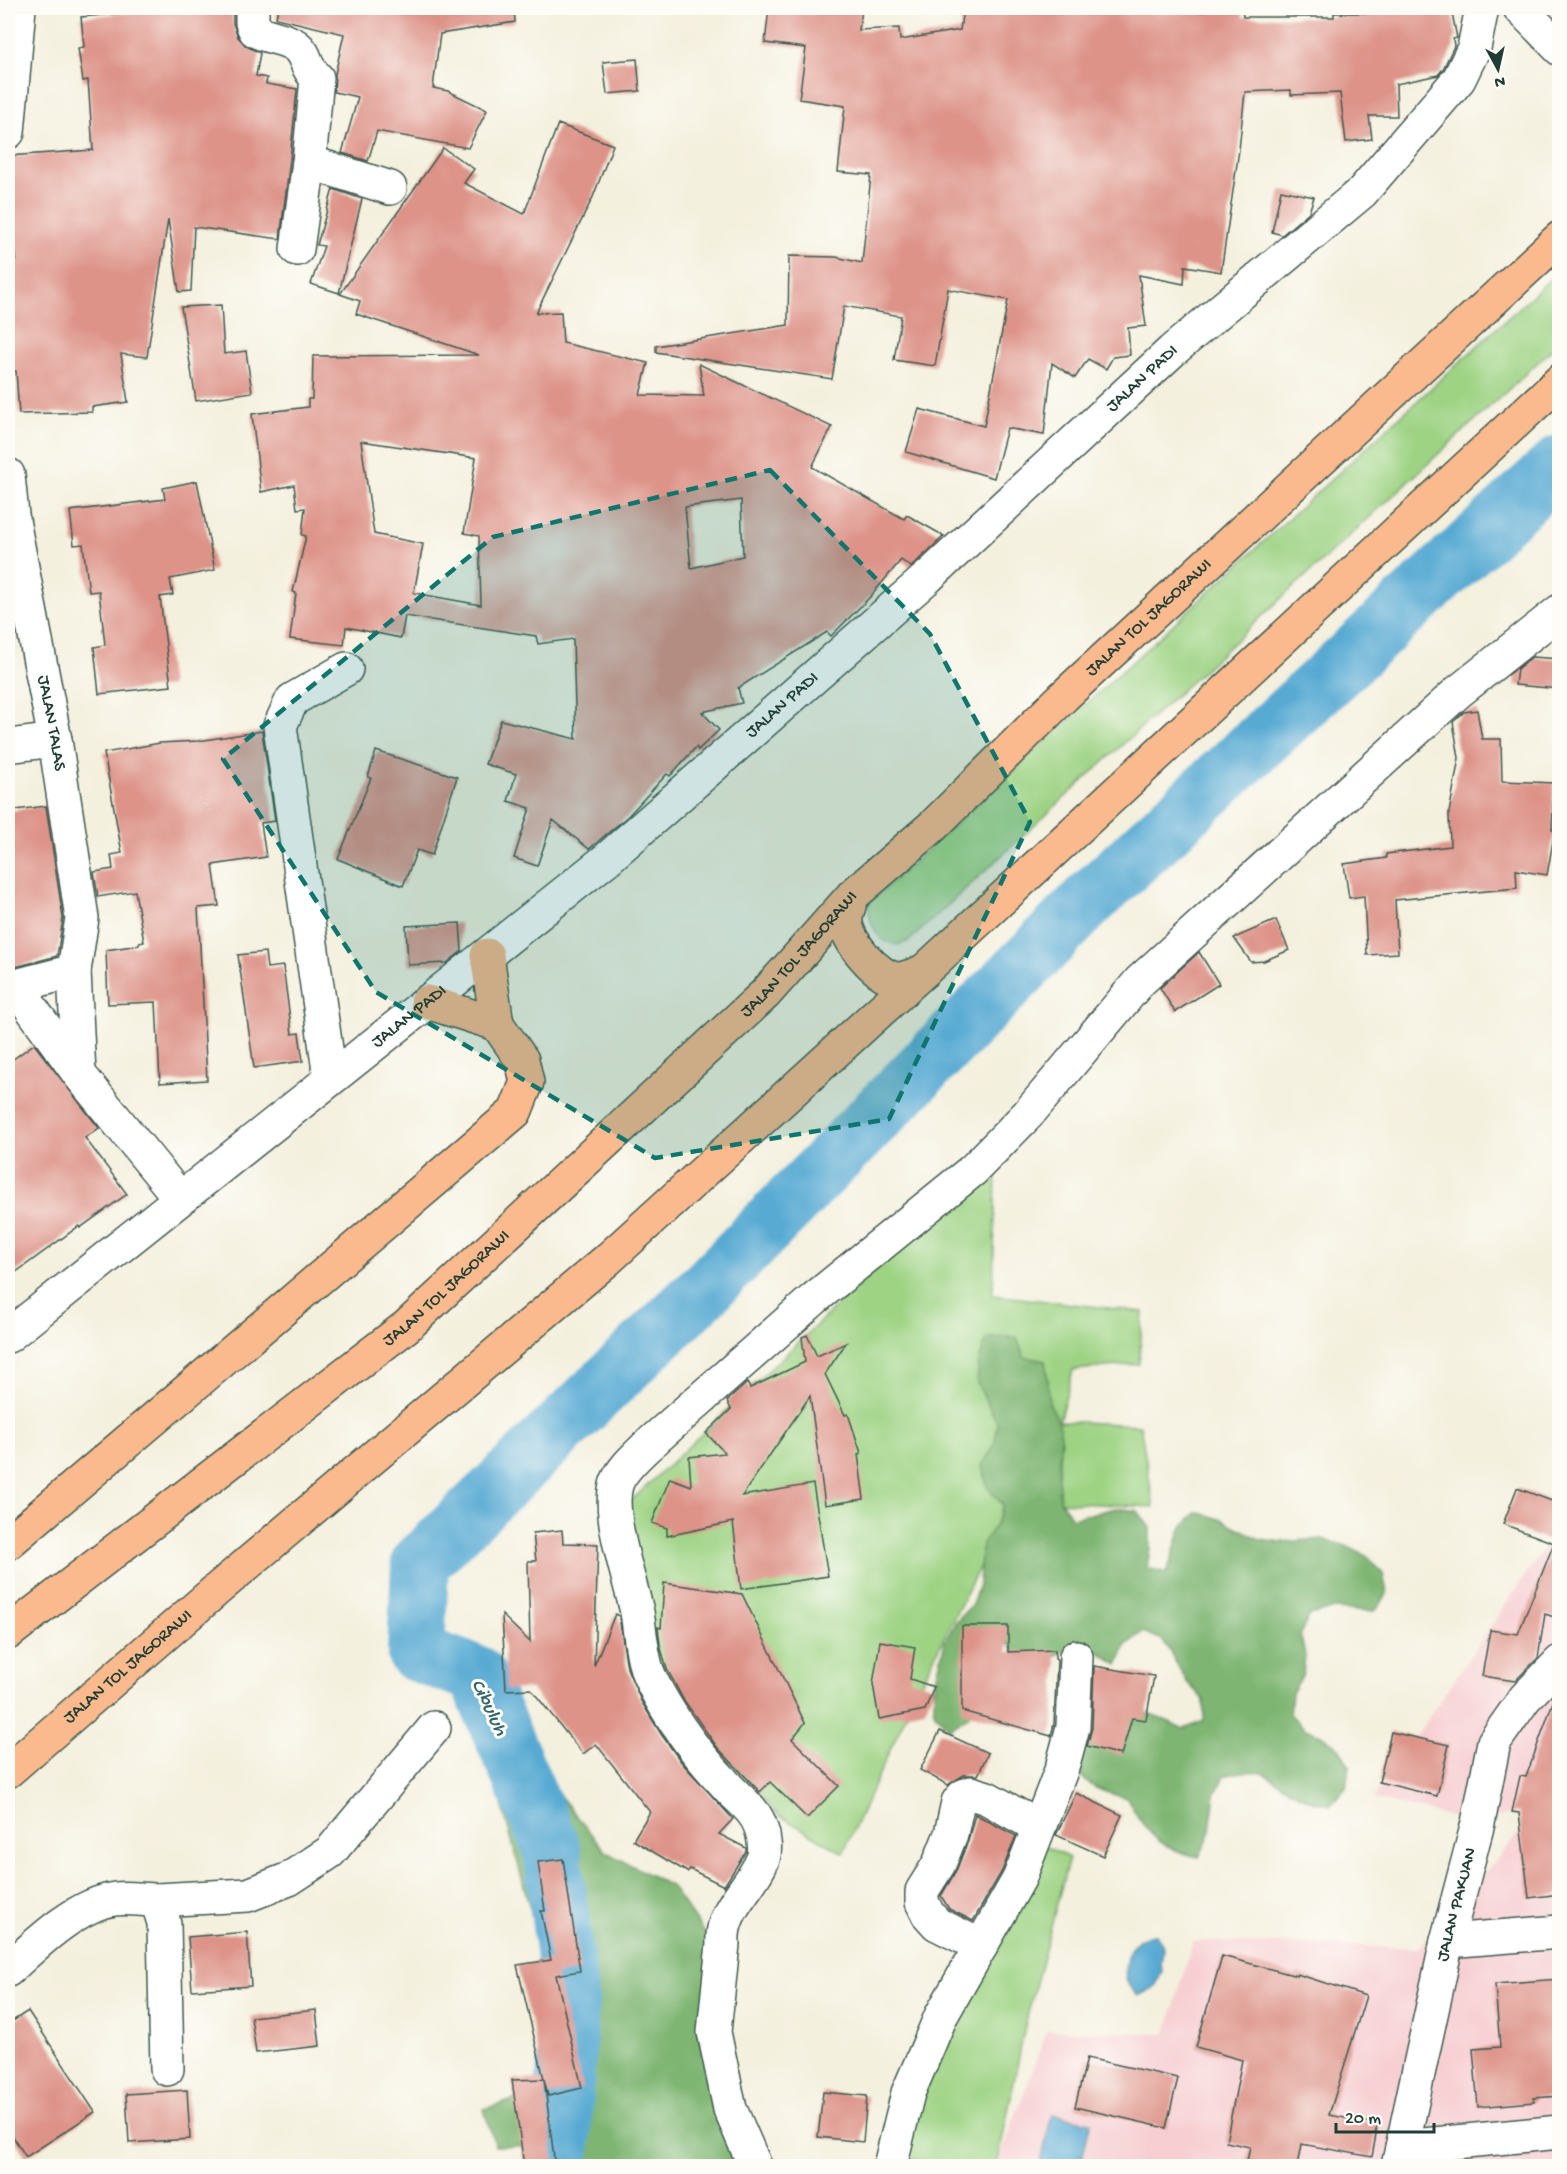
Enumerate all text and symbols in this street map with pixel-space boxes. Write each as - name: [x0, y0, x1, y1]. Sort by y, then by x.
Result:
- north arrow: [1468, 39, 1528, 99]
- text: N: [1493, 70, 1506, 91]
- street label: JALAN PADI: [1102, 340, 1182, 417]
- street label: JALAN TOL JAGORAWI: [1082, 554, 1216, 681]
- street label: JALAN PADI: [742, 667, 823, 743]
- street label: JALAN TALAS: [32, 674, 70, 773]
- street label: JALAN TOL JAGORAWI: [736, 887, 862, 1022]
- street label: JALAN PADI: [368, 980, 451, 1053]
- street label: JALAN TOL JAGORAWI: [379, 1225, 514, 1351]
- street label: JALAN TOL JAGORAWI: [59, 1605, 197, 1728]
- water label: Cibuluh: [465, 1676, 512, 1740]
- street label: JALAN PAKUAN: [1432, 1845, 1482, 1963]
- scale bar: [1336, 2096, 1434, 2134]
- text: 20 m: [1345, 2109, 1381, 2130]

